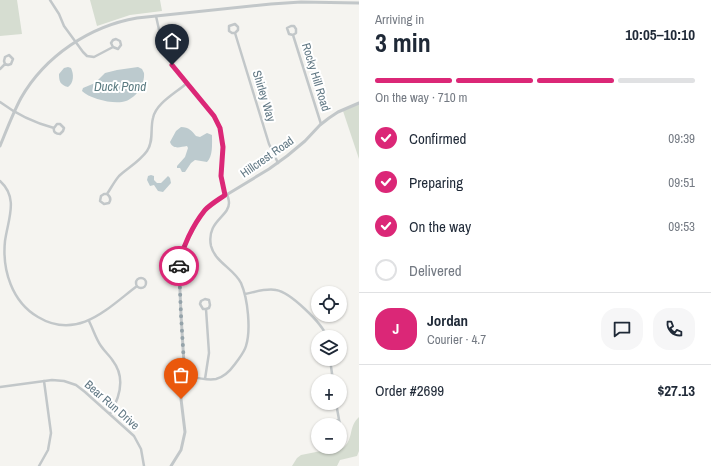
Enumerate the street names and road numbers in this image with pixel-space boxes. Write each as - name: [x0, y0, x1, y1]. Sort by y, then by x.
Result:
- street label: Rocky Hill Road: [298, 41, 334, 113]
- street label: Shirley Way: [249, 68, 279, 124]
- street label: Hillcrest Road: [237, 133, 297, 181]
- street label: Bear Run Drive: [81, 377, 143, 433]

